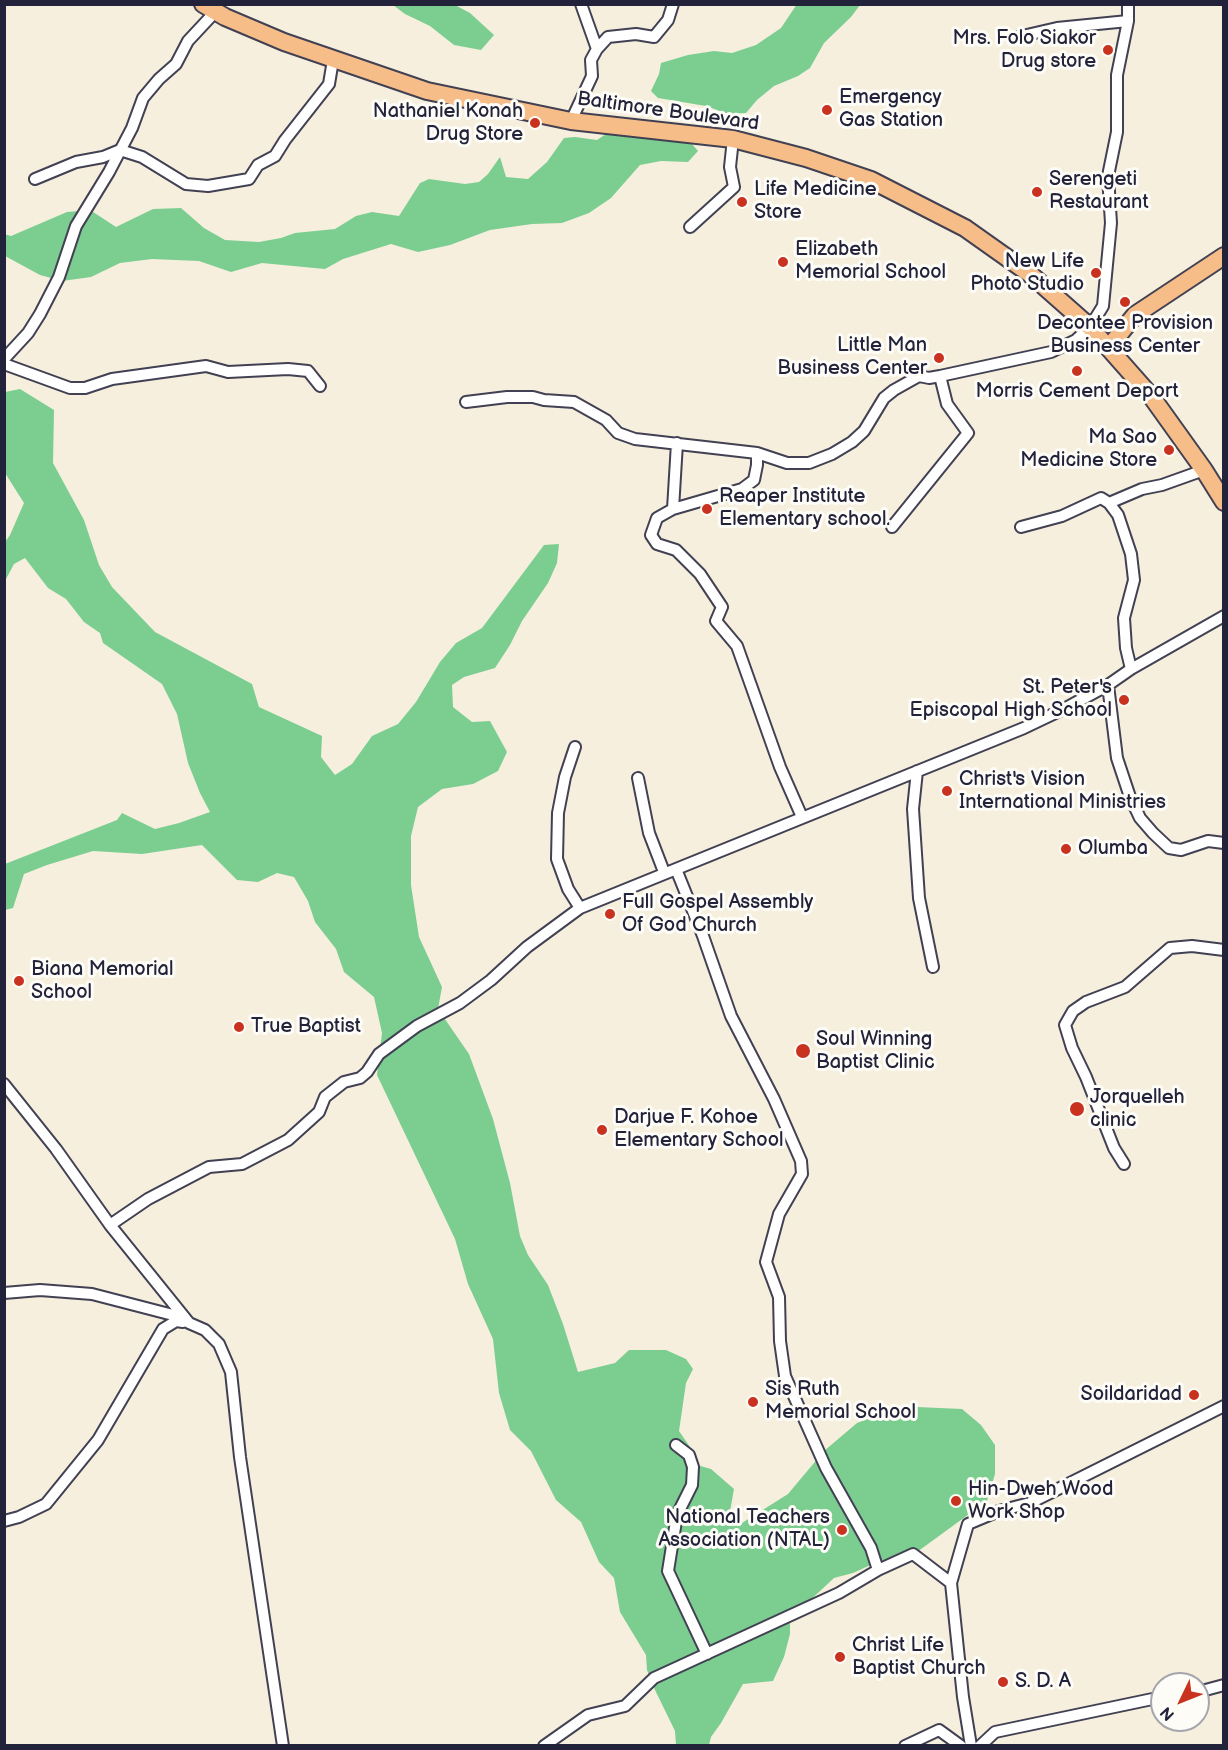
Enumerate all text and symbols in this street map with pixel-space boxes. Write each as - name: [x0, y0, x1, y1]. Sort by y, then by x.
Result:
- place label: Mrs. Folo Siakor Drug store: [952, 27, 1096, 74]
- marker: Mrs. Folo Siakor Drug store: [1101, 43, 1115, 57]
- place label: Emergency Gas Station: [839, 86, 943, 133]
- street label: Baltimore Boulevard: [576, 87, 760, 137]
- place label: Nathaniel Konah Drug Store: [373, 100, 523, 147]
- marker: Emergency Gas Station: [820, 103, 834, 117]
- marker: Nathaniel Konah Drug Store: [528, 116, 542, 130]
- place label: Serengeti Restaurant: [1049, 168, 1149, 215]
- place label: Life Medicine Store: [754, 178, 877, 225]
- marker: Serengeti Restaurant: [1030, 185, 1044, 199]
- marker: Life Medicine Store: [735, 195, 749, 209]
- place label: Elizabeth Memorial School: [795, 238, 946, 285]
- place label: New Life Photo Studio: [970, 250, 1084, 297]
- marker: Elizabeth Memorial School: [776, 255, 790, 269]
- marker: New Life Photo Studio: [1089, 266, 1103, 280]
- marker: Decontee Provision Business Center: [1118, 295, 1132, 309]
- place label: Decontee Provision Business Center: [1037, 312, 1213, 359]
- place label: Little Man Business Center: [777, 334, 927, 381]
- marker: Little Man Business Center: [932, 351, 946, 365]
- marker: Morris Cement Deport: [1070, 364, 1084, 378]
- place label: Morris Cement Deport: [975, 380, 1179, 404]
- place label: Ma Sao Medicine Store: [1020, 426, 1157, 473]
- marker: Ma Sao Medicine Store: [1162, 443, 1176, 457]
- place label: Reaper Institute Elementary school.: [719, 485, 890, 532]
- marker: Reaper Institute Elementary school.: [700, 502, 714, 516]
- place label: St. Peter's Episcopal High School: [910, 676, 1112, 723]
- marker: St. Peter's Episcopal High School: [1117, 693, 1131, 707]
- place label: Christ's Vision International Ministries: [959, 768, 1166, 815]
- marker: Christ's Vision International Ministries: [940, 784, 954, 798]
- place label: Olumba: [1078, 837, 1148, 861]
- marker: Olumba: [1059, 842, 1073, 856]
- place label: Full Gospel Assembly Of God Church: [622, 891, 813, 938]
- marker: Full Gospel Assembly Of God Church: [603, 907, 617, 921]
- place label: Biana Memorial School: [31, 958, 173, 1005]
- marker: Biana Memorial School: [12, 974, 26, 988]
- place label: True Baptist: [251, 1015, 361, 1039]
- marker: True Baptist: [232, 1020, 246, 1034]
- place label: Soul Winning Baptist Clinic: [816, 1028, 935, 1075]
- marker: Soul Winning Baptist Clinic: [794, 1042, 812, 1060]
- place label: Jorquelleh clinic: [1090, 1086, 1185, 1133]
- marker: Jorquelleh clinic: [1068, 1100, 1086, 1118]
- place label: Darjue F. Kohoe Elementary School: [614, 1106, 784, 1153]
- marker: Darjue F. Kohoe Elementary School: [595, 1123, 609, 1137]
- place label: Sis Ruth Memorial School: [765, 1378, 916, 1425]
- place label: Soildaridad: [1081, 1383, 1182, 1407]
- marker: Soildaridad: [1187, 1388, 1201, 1402]
- marker: Sis Ruth Memorial School: [746, 1395, 760, 1409]
- place label: Hin-Dweh Wood Work Shop: [968, 1478, 1113, 1525]
- marker: Hin-Dweh Wood Work Shop: [949, 1494, 963, 1508]
- place label: National Teachers Association (NTAL): [659, 1506, 830, 1553]
- marker: National Teachers Association (NTAL): [835, 1523, 849, 1537]
- place label: Christ Life Baptist Church: [852, 1634, 985, 1681]
- marker: Christ Life Baptist Church: [833, 1650, 847, 1664]
- place label: S. D. A: [1015, 1670, 1071, 1694]
- north arrow: [1150, 1672, 1210, 1732]
- marker: S. D. A: [996, 1675, 1010, 1689]
- text: N: [1157, 1702, 1179, 1724]

